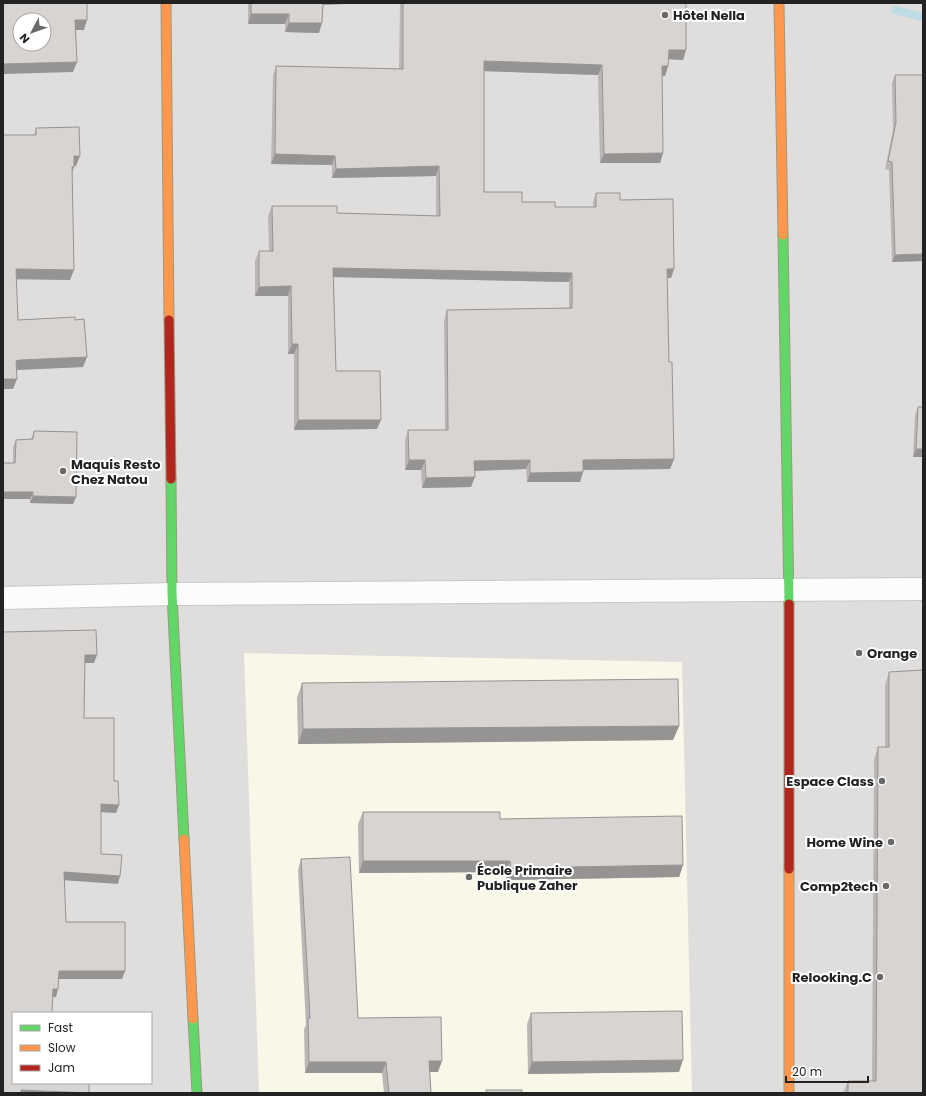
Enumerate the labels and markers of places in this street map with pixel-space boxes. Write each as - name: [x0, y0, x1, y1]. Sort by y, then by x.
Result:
- place label: Hôtel Nella: [673, 6, 745, 25]
- marker: Hôtel Nella: [660, 10, 670, 20]
- place label: Maquis Resto Chez Natou: [71, 455, 161, 489]
- marker: Maquis Resto Chez Natou: [58, 466, 68, 476]
- place label: Orange: [867, 644, 917, 663]
- marker: Orange: [854, 648, 864, 658]
- place label: Espace Class: [786, 772, 874, 791]
- marker: Espace Class: [877, 776, 887, 786]
- place label: Home Wine: [806, 833, 883, 852]
- marker: Home Wine: [886, 837, 896, 847]
- place label: École Primaire Publique Zaher: [477, 861, 578, 895]
- marker: École Primaire Publique Zaher: [464, 872, 474, 882]
- place label: Comp2tech: [800, 877, 878, 896]
- marker: Comp2tech: [881, 881, 891, 891]
- place label: Relooking.C: [792, 968, 872, 987]
- marker: Relooking.C: [875, 972, 885, 982]

